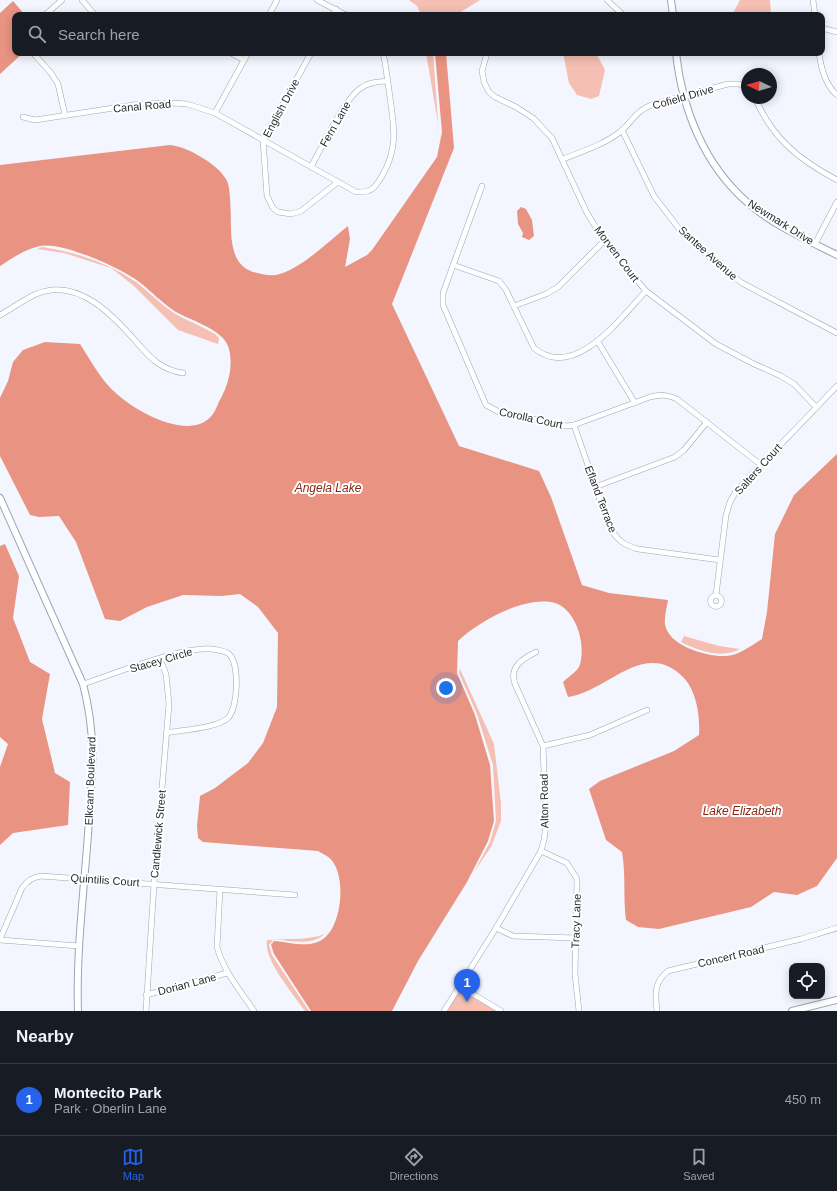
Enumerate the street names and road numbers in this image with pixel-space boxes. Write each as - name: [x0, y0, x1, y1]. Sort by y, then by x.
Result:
- street label: English Drive: [260, 77, 302, 139]
- street label: Cofield Drive: [651, 83, 715, 111]
- street label: Canal Road: [113, 97, 171, 115]
- street label: Fern Lane: [317, 99, 353, 149]
- street label: Newmark Drive: [746, 197, 816, 247]
- street label: Morven Court: [592, 224, 642, 284]
- street label: Santee Avenue: [676, 224, 740, 282]
- street label: Corolla Court: [498, 405, 564, 431]
- street label: Salters Court: [732, 441, 784, 497]
- street label: Efland Terrace: [583, 464, 619, 534]
- street label: Stacey Circle: [128, 645, 194, 675]
- street label: Elkcam Boulevard: [82, 736, 98, 826]
- street label: Alton Road: [538, 774, 550, 828]
- street label: Candlewick Street: [148, 789, 168, 879]
- street label: Quintilis Court: [70, 872, 140, 888]
- street label: Tracy Lane: [569, 893, 583, 949]
- street label: Concert Road: [697, 943, 765, 969]
- street label: Dorian Lane: [156, 970, 218, 998]

